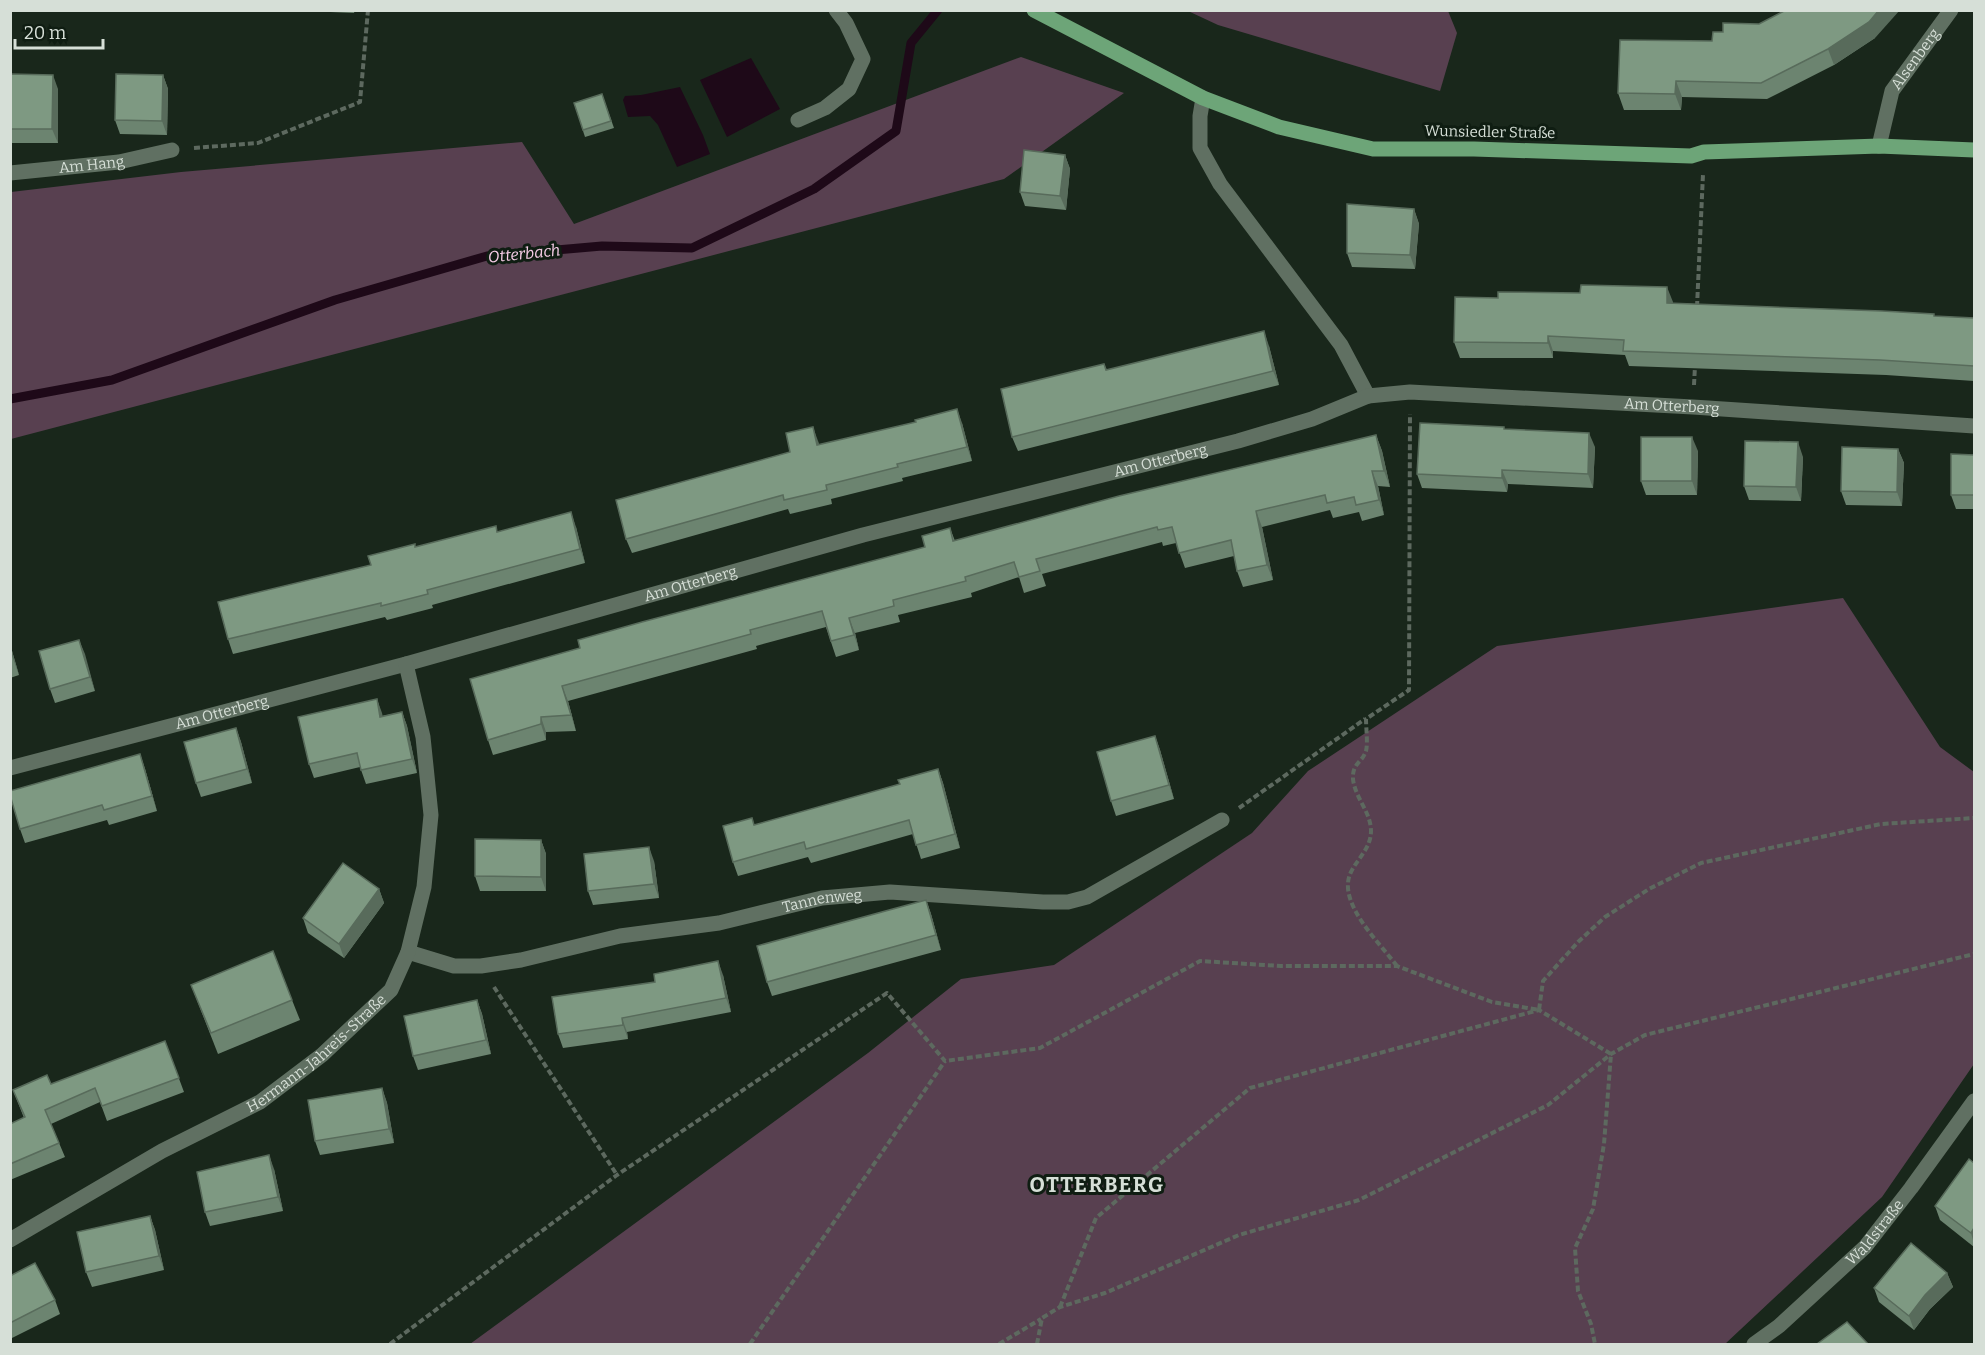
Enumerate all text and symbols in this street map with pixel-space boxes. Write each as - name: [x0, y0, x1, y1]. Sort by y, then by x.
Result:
- scale bar: [15, 12, 104, 50]
- text: 20 m: [24, 22, 66, 44]
- street label: Alsenberg: [1887, 25, 1944, 93]
- street label: Wunsiedler Straße: [1425, 122, 1555, 142]
- street label: Am Hang: [58, 152, 126, 177]
- water label: Otterbach: [487, 240, 561, 267]
- street label: Am Otterberg: [1624, 394, 1720, 418]
- street label: Am Otterberg: [1112, 440, 1209, 481]
- street label: Am Otterberg: [642, 562, 739, 605]
- street label: Am Otterberg: [173, 692, 270, 733]
- street label: Tannenweg: [780, 886, 863, 916]
- street label: Hermann-Jahreis-Straße: [244, 990, 390, 1116]
- district label: OTTERBERG: [1030, 1172, 1164, 1198]
- street label: Waldstraße: [1842, 1196, 1908, 1269]

